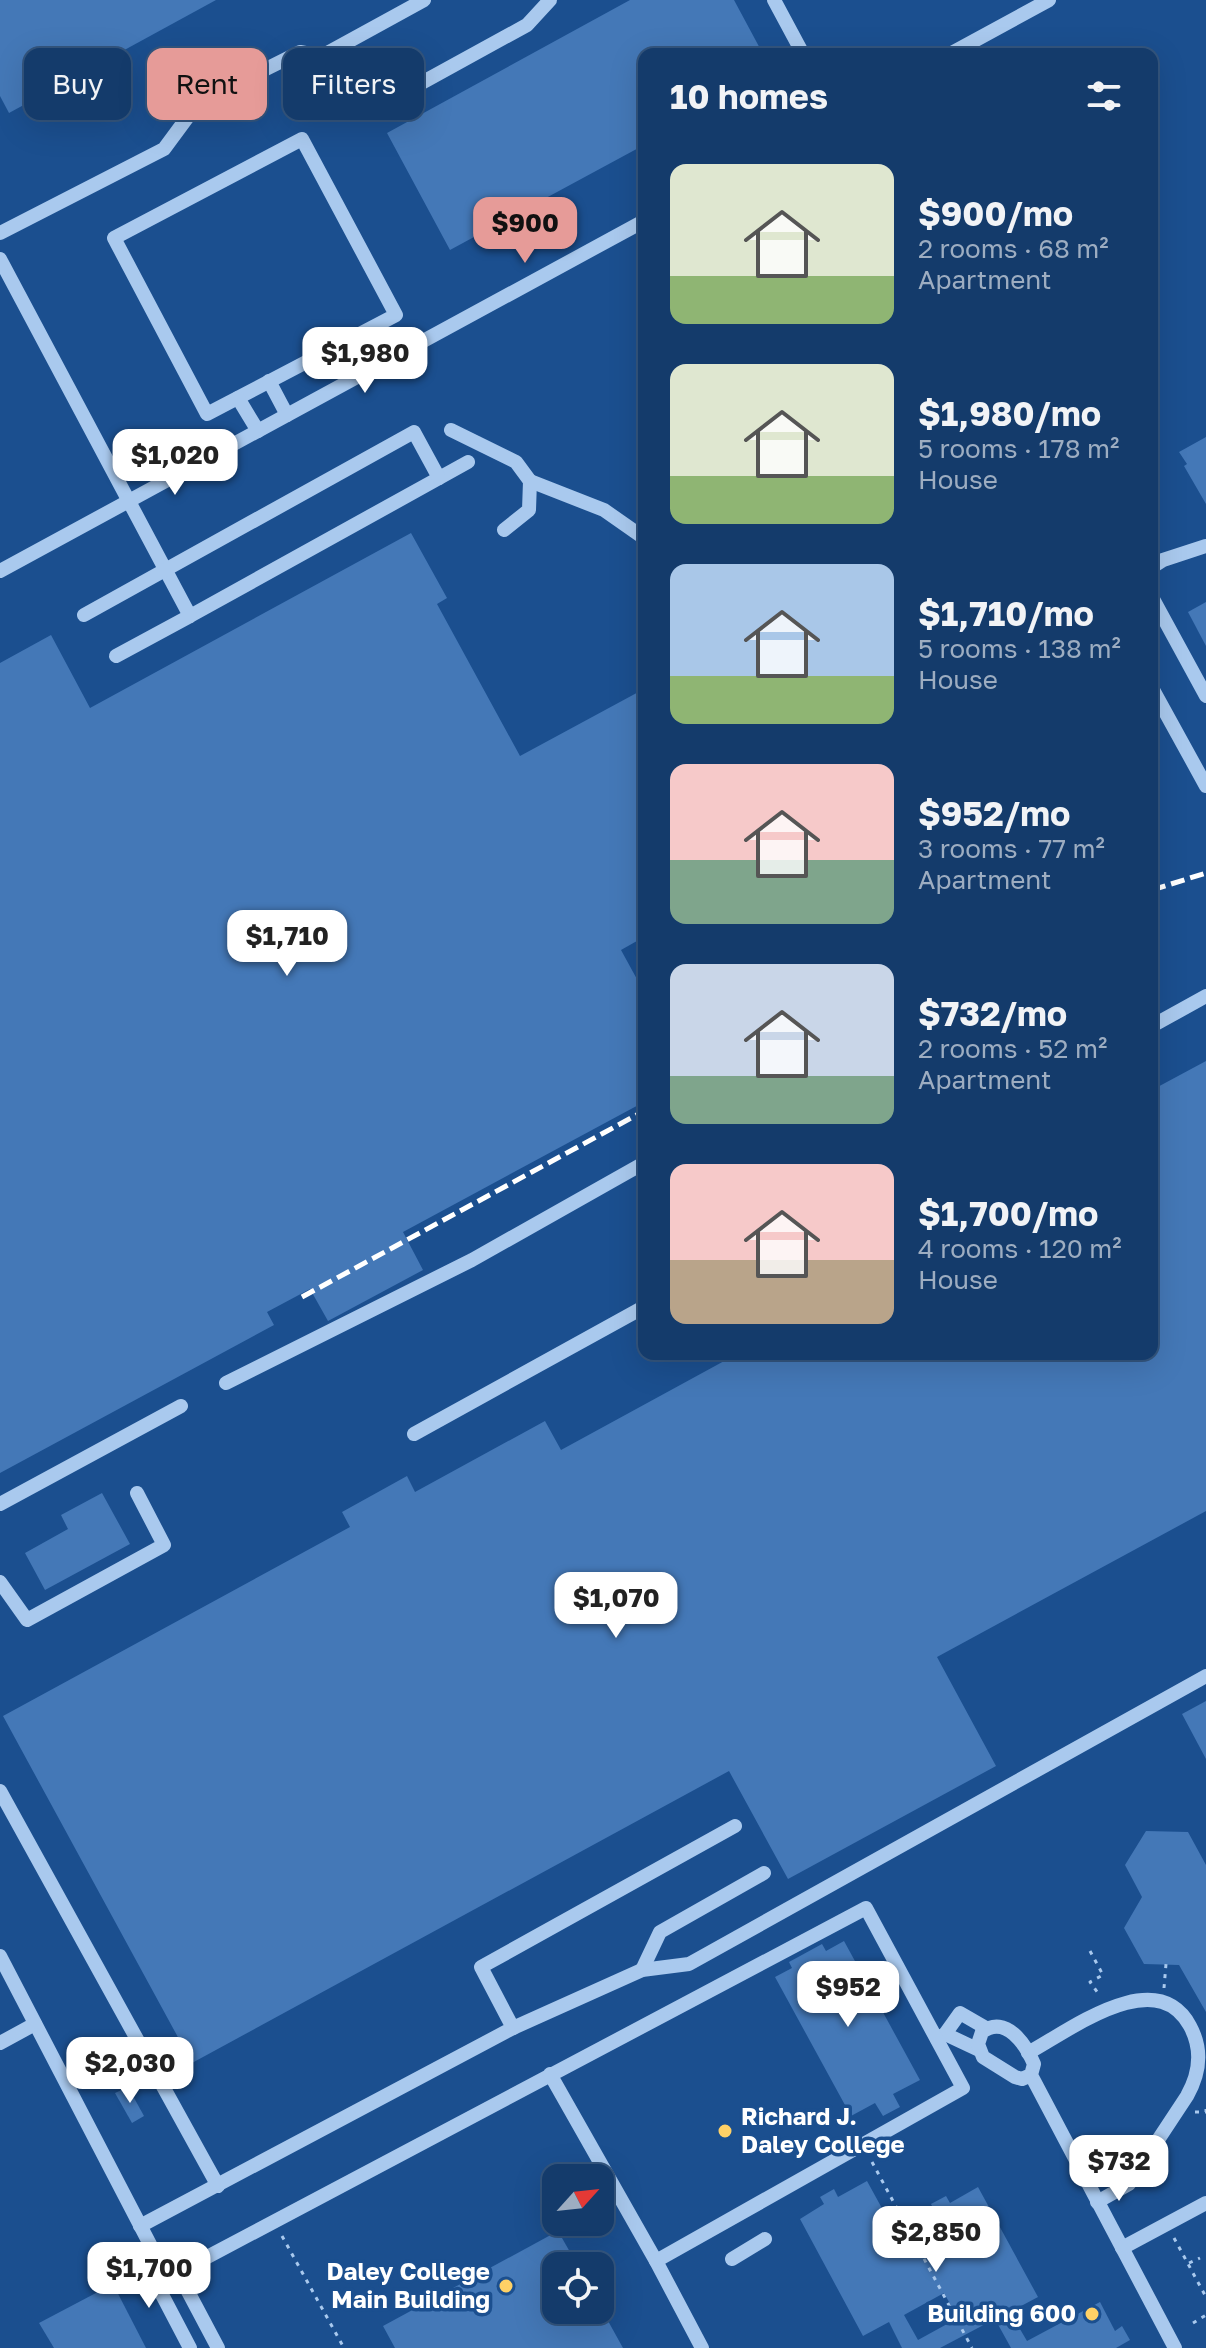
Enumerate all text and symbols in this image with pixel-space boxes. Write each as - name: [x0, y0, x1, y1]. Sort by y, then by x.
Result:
- chip: Buy: [24, 48, 131, 120]
- chip: Rent: [147, 48, 267, 120]
- chip: Filters: [283, 48, 424, 120]
- icon: filters: [1082, 74, 1126, 118]
- text: 10 homes: [670, 76, 828, 116]
- text: $900/mo: [918, 193, 1073, 233]
- icon: home: [734, 196, 830, 292]
- pin: $900: [478, 197, 572, 265]
- text: $900: [491, 207, 559, 238]
- text: 2 rooms · 68 m²: [918, 233, 1109, 264]
- text: Apartment: [918, 264, 1051, 295]
- pin: $1,980: [300, 327, 430, 395]
- text: $1,980: [320, 337, 410, 368]
- text: $1,980/mo: [918, 393, 1101, 433]
- icon: home: [734, 396, 830, 492]
- pin: $1,020: [110, 429, 240, 497]
- text: 5 rooms · 178 m²: [918, 433, 1119, 464]
- text: $1,020: [131, 439, 219, 470]
- text: House: [918, 464, 998, 495]
- text: $1,710/mo: [918, 593, 1094, 633]
- icon: home: [734, 596, 830, 692]
- text: 5 rooms · 138 m²: [918, 633, 1121, 664]
- text: House: [918, 664, 998, 695]
- text: $952/mo: [918, 793, 1070, 833]
- icon: home: [734, 796, 830, 892]
- text: 3 rooms · 77 m²: [918, 833, 1105, 864]
- text: Apartment: [918, 864, 1051, 895]
- pin: $1,710: [222, 910, 352, 978]
- text: $1,710: [245, 920, 329, 951]
- text: $732/mo: [918, 993, 1067, 1033]
- icon: home: [734, 996, 830, 1092]
- text: 2 rooms · 52 m²: [918, 1033, 1107, 1064]
- text: Apartment: [918, 1064, 1051, 1095]
- text: $1,700/mo: [918, 1193, 1098, 1233]
- icon: home: [734, 1196, 830, 1292]
- text: 4 rooms · 120 m²: [918, 1233, 1122, 1264]
- text: House: [918, 1264, 998, 1295]
- pin: $1,070: [551, 1572, 681, 1640]
- text: $1,070: [572, 1582, 660, 1613]
- pin: $952: [801, 1961, 895, 2029]
- text: $952: [815, 1971, 881, 2002]
- pin: $2,030: [65, 2037, 195, 2105]
- text: $2,030: [84, 2047, 176, 2078]
- place label: Richard J. Daley College: [741, 2101, 905, 2158]
- marker: Richard J. Daley College: [716, 2122, 734, 2140]
- pin: $732: [1072, 2135, 1166, 2203]
- text: $732: [1087, 2145, 1151, 2176]
- north arrow: [542, 2164, 614, 2236]
- map controls: [542, 2164, 614, 2324]
- pin: $2,850: [871, 2206, 1001, 2274]
- text: $2,850: [890, 2216, 982, 2247]
- pin: $1,700: [84, 2242, 214, 2310]
- text: $1,700: [105, 2252, 193, 2283]
- button: locate: [542, 2252, 614, 2324]
- place label: Daley College Main Building: [326, 2256, 490, 2313]
- marker: Daley College Main Building: [497, 2277, 515, 2295]
- place label: Building 600: [927, 2298, 1076, 2327]
- marker: Building 600: [1083, 2305, 1101, 2323]

